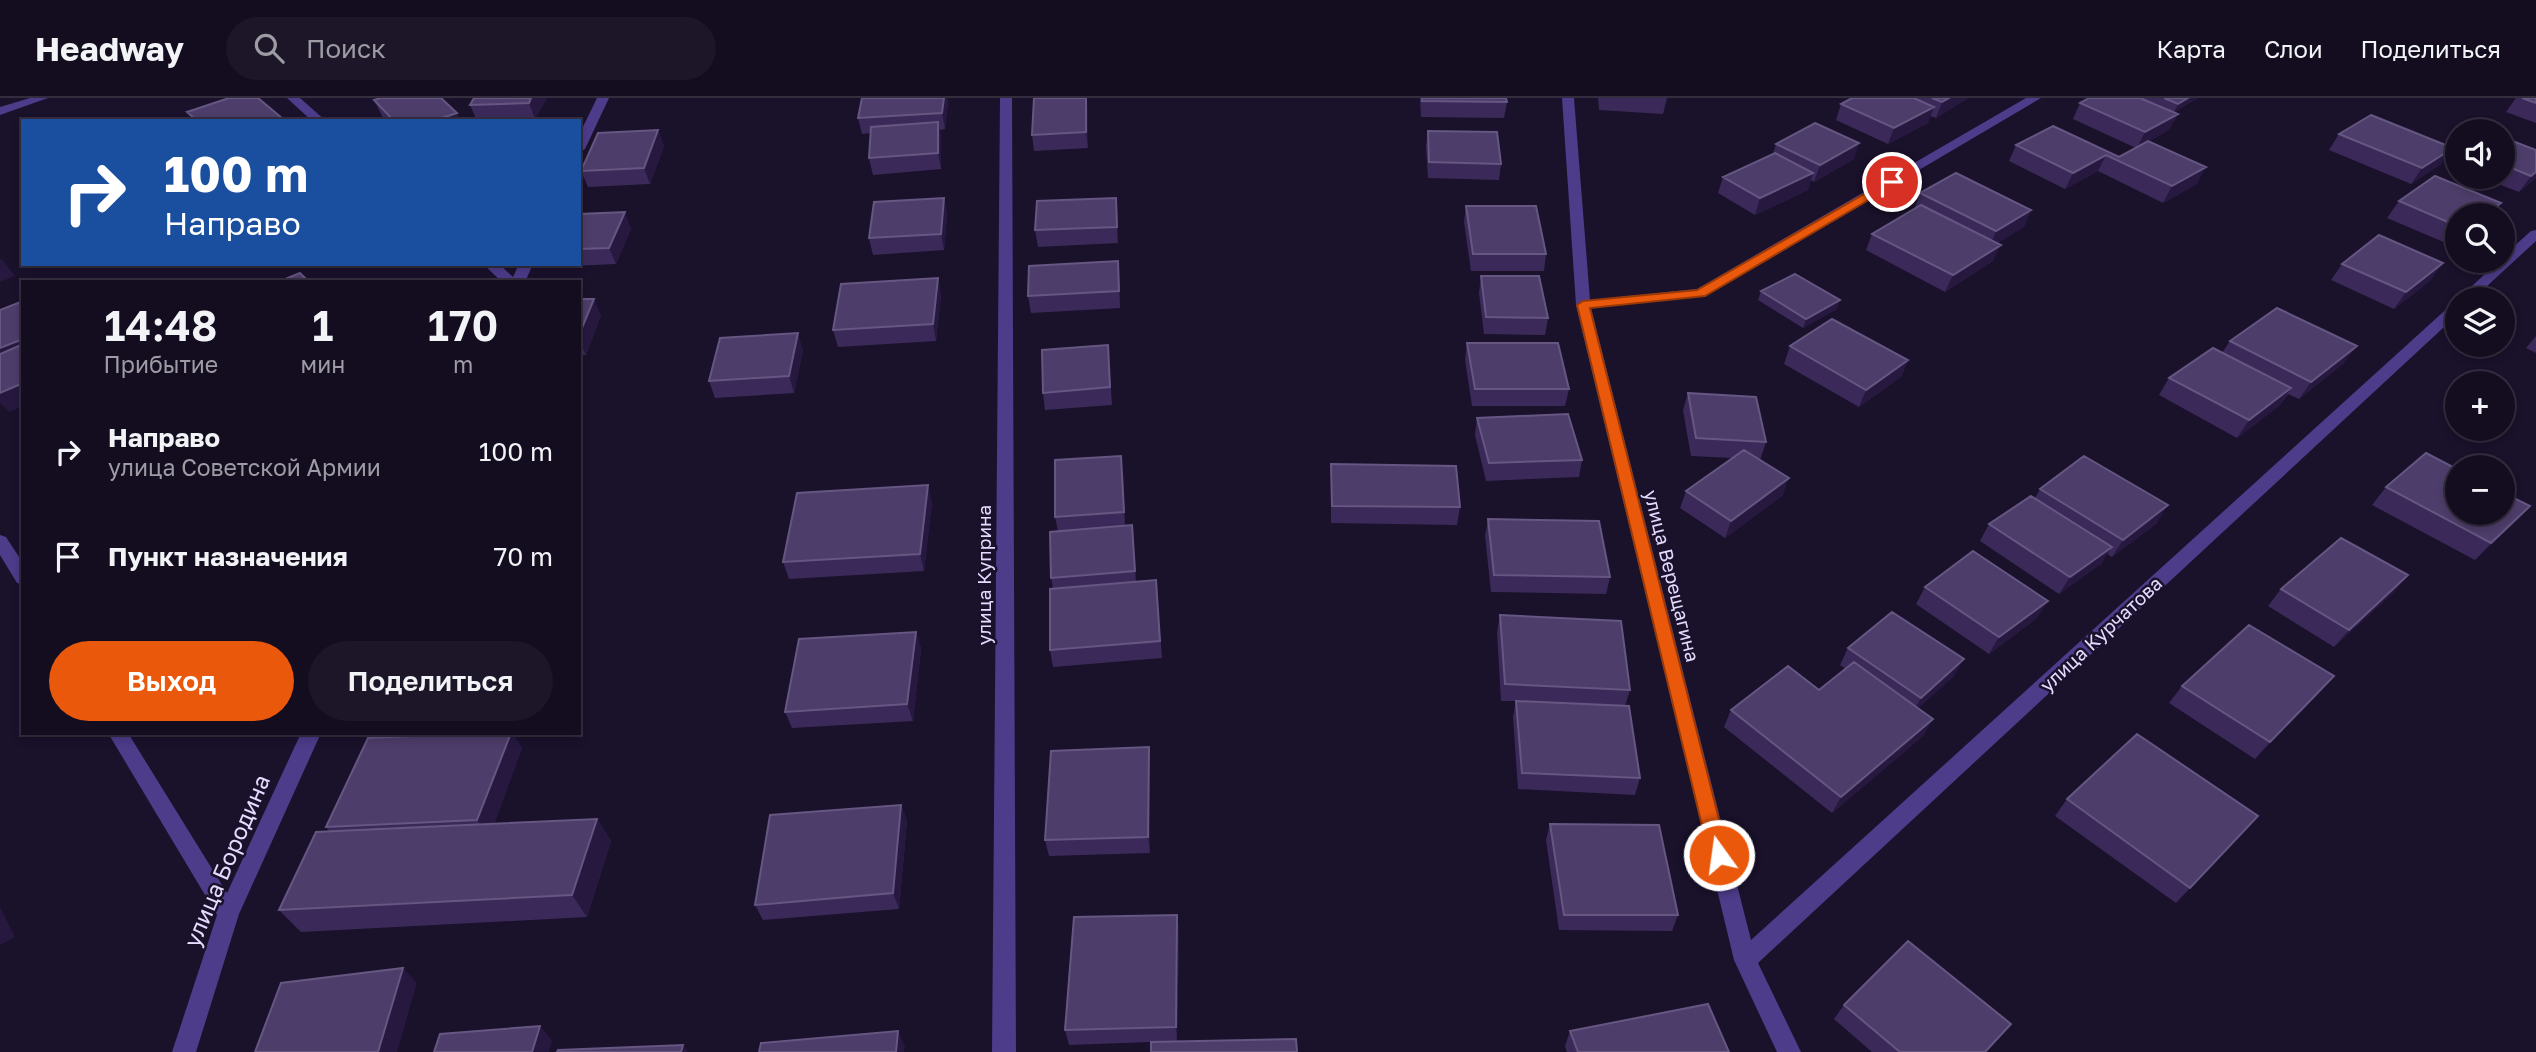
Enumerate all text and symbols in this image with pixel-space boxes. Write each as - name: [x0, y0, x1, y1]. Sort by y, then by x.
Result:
- search box: [226, 17, 716, 80]
- text: Headway: [35, 29, 184, 68]
- icon: search: [250, 29, 288, 67]
- text: Поиск: [306, 33, 386, 64]
- text: Карта: [2156, 34, 2226, 63]
- text: Слои: [2264, 34, 2323, 63]
- text: Поделиться: [2361, 34, 2501, 63]
- map controls: [2445, 119, 2515, 525]
- button: sound: [2445, 119, 2515, 189]
- text: 100 m: [164, 144, 308, 203]
- icon: right: [49, 147, 140, 238]
- pin: [1862, 152, 1922, 212]
- icon: arrive: [1873, 163, 1911, 201]
- button: search: [2445, 203, 2515, 273]
- text: Направо: [164, 204, 301, 242]
- button: layers: [2445, 287, 2515, 357]
- text: 14:48: [104, 300, 217, 350]
- text: 1: [312, 300, 334, 350]
- text: 170: [428, 300, 498, 350]
- text: Прибытие: [104, 350, 218, 378]
- text: мин: [301, 350, 345, 378]
- text: m: [453, 350, 473, 378]
- button: +: [2445, 371, 2515, 441]
- text: Направо: [108, 422, 220, 453]
- icon: right: [49, 433, 87, 471]
- text: 100 m: [479, 436, 553, 467]
- text: улица Советской Армии: [108, 453, 381, 481]
- button: −: [2445, 455, 2515, 525]
- street label: улица Верещагина: [1640, 488, 1705, 664]
- street label: улица Куприна: [972, 505, 995, 645]
- icon: arrive: [49, 538, 87, 576]
- text: Пункт назначения: [108, 541, 348, 572]
- text: 70 m: [494, 541, 553, 572]
- street label: улица Курчатова: [2035, 571, 2166, 696]
- button: Выход: [49, 641, 294, 721]
- button: Поделиться: [308, 641, 553, 721]
- street label: улица Бородина: [177, 770, 275, 951]
- position arrow: [1682, 818, 1756, 892]

